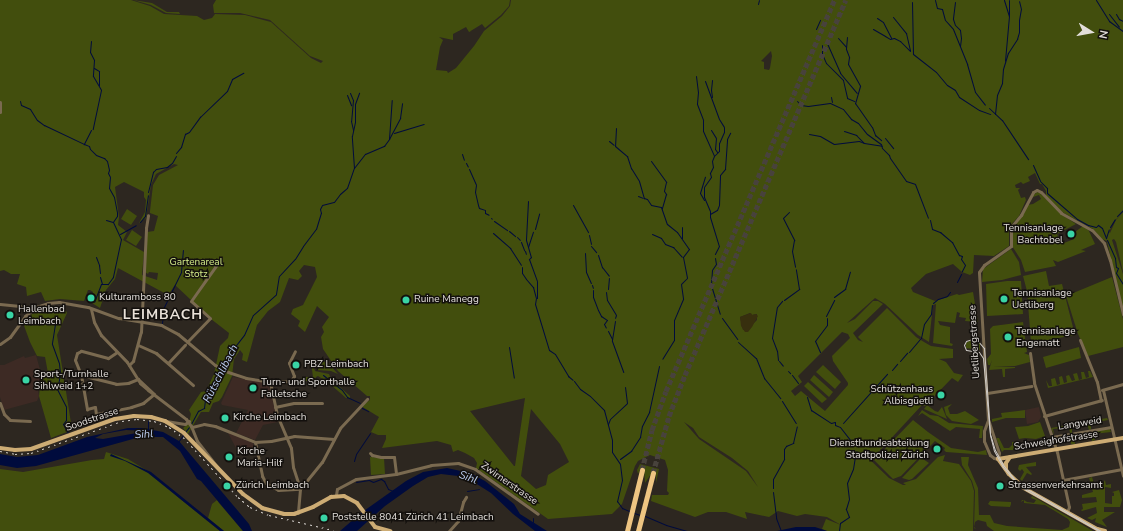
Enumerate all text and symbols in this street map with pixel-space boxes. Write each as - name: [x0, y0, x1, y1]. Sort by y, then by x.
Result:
- north arrow: [1071, 12, 1111, 52]
- text: N: [1095, 29, 1111, 40]
- place label: Tennisanlage Bachtobel: [1004, 222, 1063, 246]
- marker: Tennisanlage Bachtobel: [1066, 229, 1076, 239]
- park label: Gartenareal Stotz: [169, 256, 223, 280]
- place label: Tennisanlage Uetliberg: [1012, 287, 1071, 310]
- place label: Kulturamboss 80: [99, 292, 176, 304]
- marker: Kulturamboss 80: [86, 293, 96, 303]
- place label: Ruine Manegg: [414, 294, 479, 306]
- marker: Tennisanlage Uetliberg: [999, 294, 1009, 304]
- marker: Ruine Manegg: [401, 295, 411, 305]
- place label: Hallenbad Leimbach: [18, 303, 65, 326]
- street label: Uetlibergstrasse: [967, 305, 983, 379]
- district label: LEIMBACH: [123, 307, 203, 323]
- marker: Hallenbad Leimbach: [5, 310, 15, 320]
- place label: Tennisanlage Engematt: [1016, 325, 1075, 348]
- marker: Tennisanlage Engematt: [1003, 332, 1013, 342]
- water label: Rütschlibach: [201, 343, 241, 405]
- place label: PBZ Leimbach: [304, 359, 369, 371]
- marker: PBZ Leimbach: [291, 360, 301, 370]
- place label: Sport-/Turnhalle Sihlweid 1+2: [34, 368, 109, 392]
- marker: Sport-/Turnhalle Sihlweid 1+2: [21, 375, 31, 385]
- place label: Turn- und Sporthalle Falletsche: [261, 376, 355, 400]
- marker: Turn- und Sporthalle Falletsche: [248, 383, 258, 393]
- place label: Schützenhaus Albisgüetli: [870, 383, 933, 406]
- marker: Schützenhaus Albisgüetli: [936, 390, 946, 400]
- street label: Soodstrasse: [64, 405, 120, 435]
- place label: Kirche Leimbach: [233, 412, 306, 424]
- marker: Kirche Leimbach: [220, 413, 230, 423]
- street label: Langweid: [1057, 415, 1103, 433]
- water label: Sihl: [134, 428, 154, 442]
- street label: Schweighofstrasse: [1013, 428, 1099, 454]
- place label: Diensthundeabteilung Stadtpolizei Zürich: [830, 437, 929, 460]
- marker: Diensthundeabteilung Stadtpolizei Zürich: [932, 444, 942, 454]
- place label: Kirche Maria-Hilf: [237, 445, 282, 468]
- marker: Kirche Maria-Hilf: [224, 452, 234, 462]
- street label: Zwirnerstrasse: [478, 460, 540, 508]
- water label: Sihl: [457, 468, 479, 488]
- marker: Zürich Leimbach: [221, 480, 233, 492]
- place label: Zürich Leimbach: [236, 480, 309, 492]
- place label: Strassenverkehrsamt: [1008, 480, 1103, 492]
- marker: Strassenverkehrsamt: [995, 481, 1005, 491]
- place label: Poststelle 8041 Zürich 41 Leimbach: [332, 512, 494, 524]
- marker: Poststelle 8041 Zürich 41 Leimbach: [319, 513, 329, 523]

